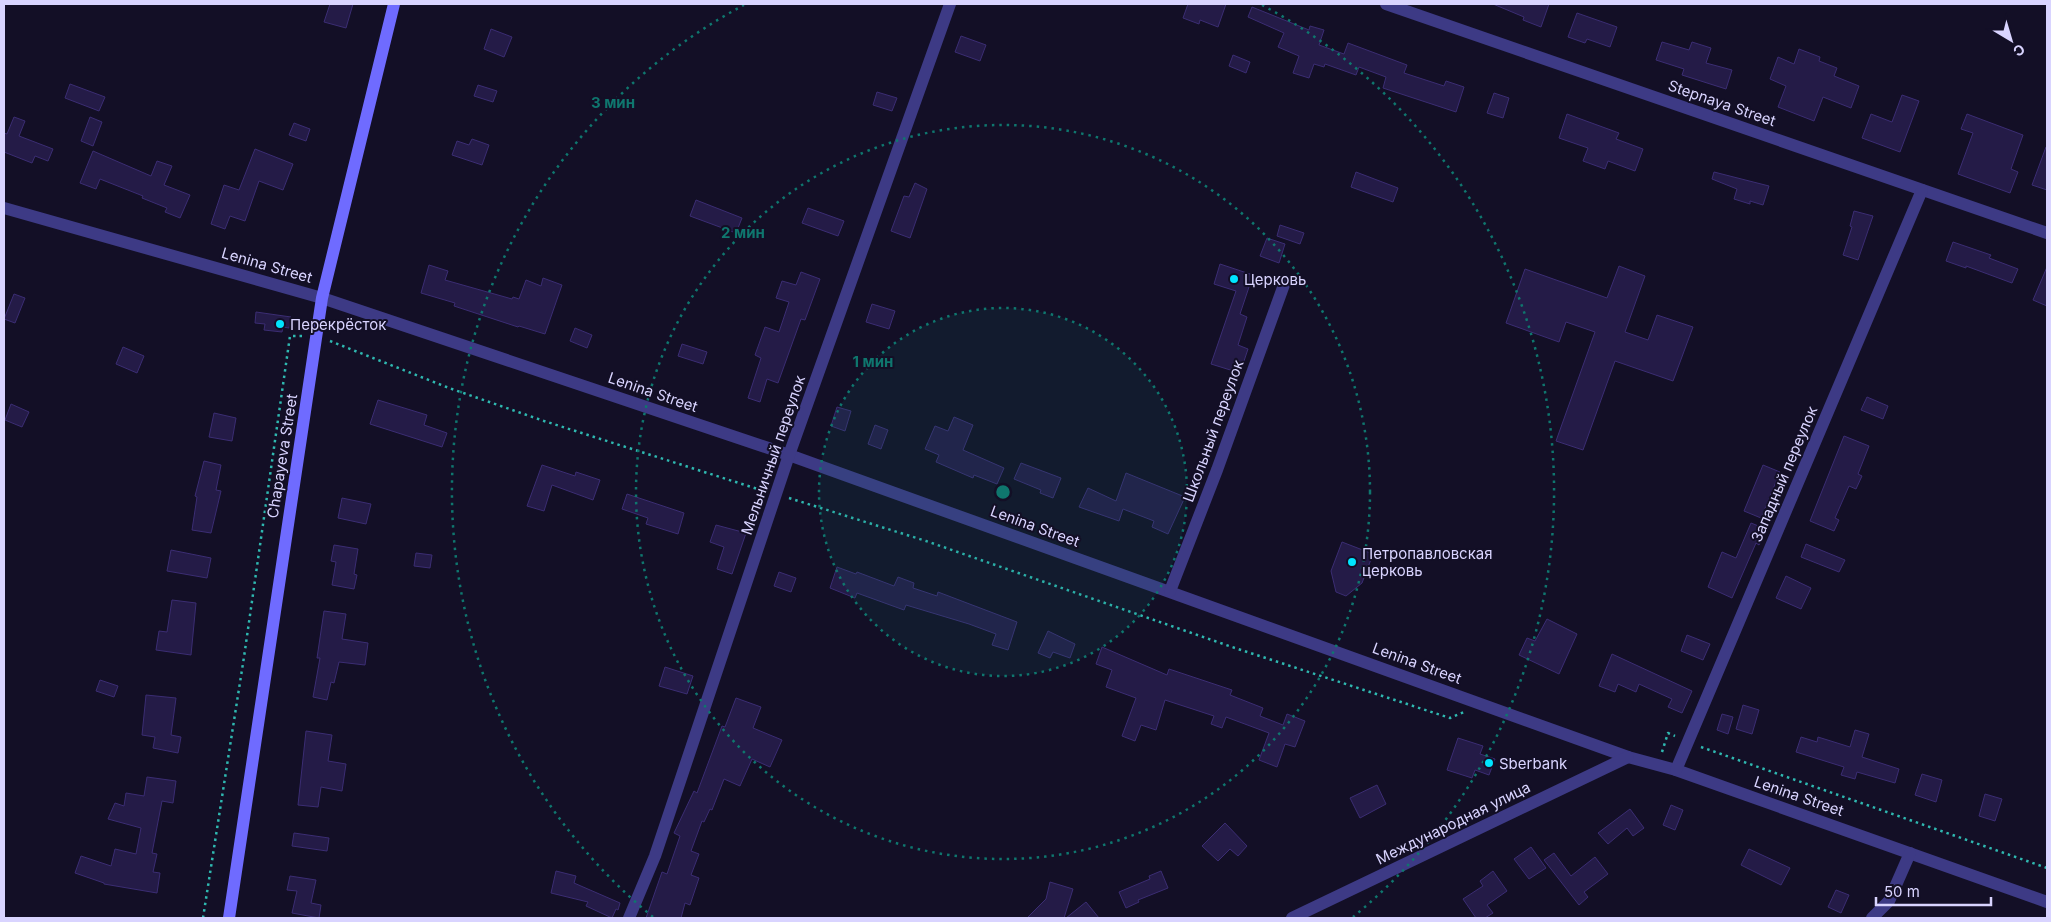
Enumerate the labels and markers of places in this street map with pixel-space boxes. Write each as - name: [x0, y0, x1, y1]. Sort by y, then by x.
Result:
- place label: Церковь: [1244, 270, 1306, 289]
- marker: Церковь: [1228, 273, 1240, 285]
- place label: Перекрёсток: [290, 315, 386, 334]
- marker: Перекрёсток: [274, 318, 286, 330]
- centre of rings: [994, 483, 1012, 501]
- place label: Петропавловская церковь: [1362, 544, 1493, 580]
- marker: Петропавловская церковь: [1346, 556, 1358, 568]
- place label: Sberbank: [1499, 754, 1568, 773]
- marker: Sberbank: [1483, 757, 1495, 769]

